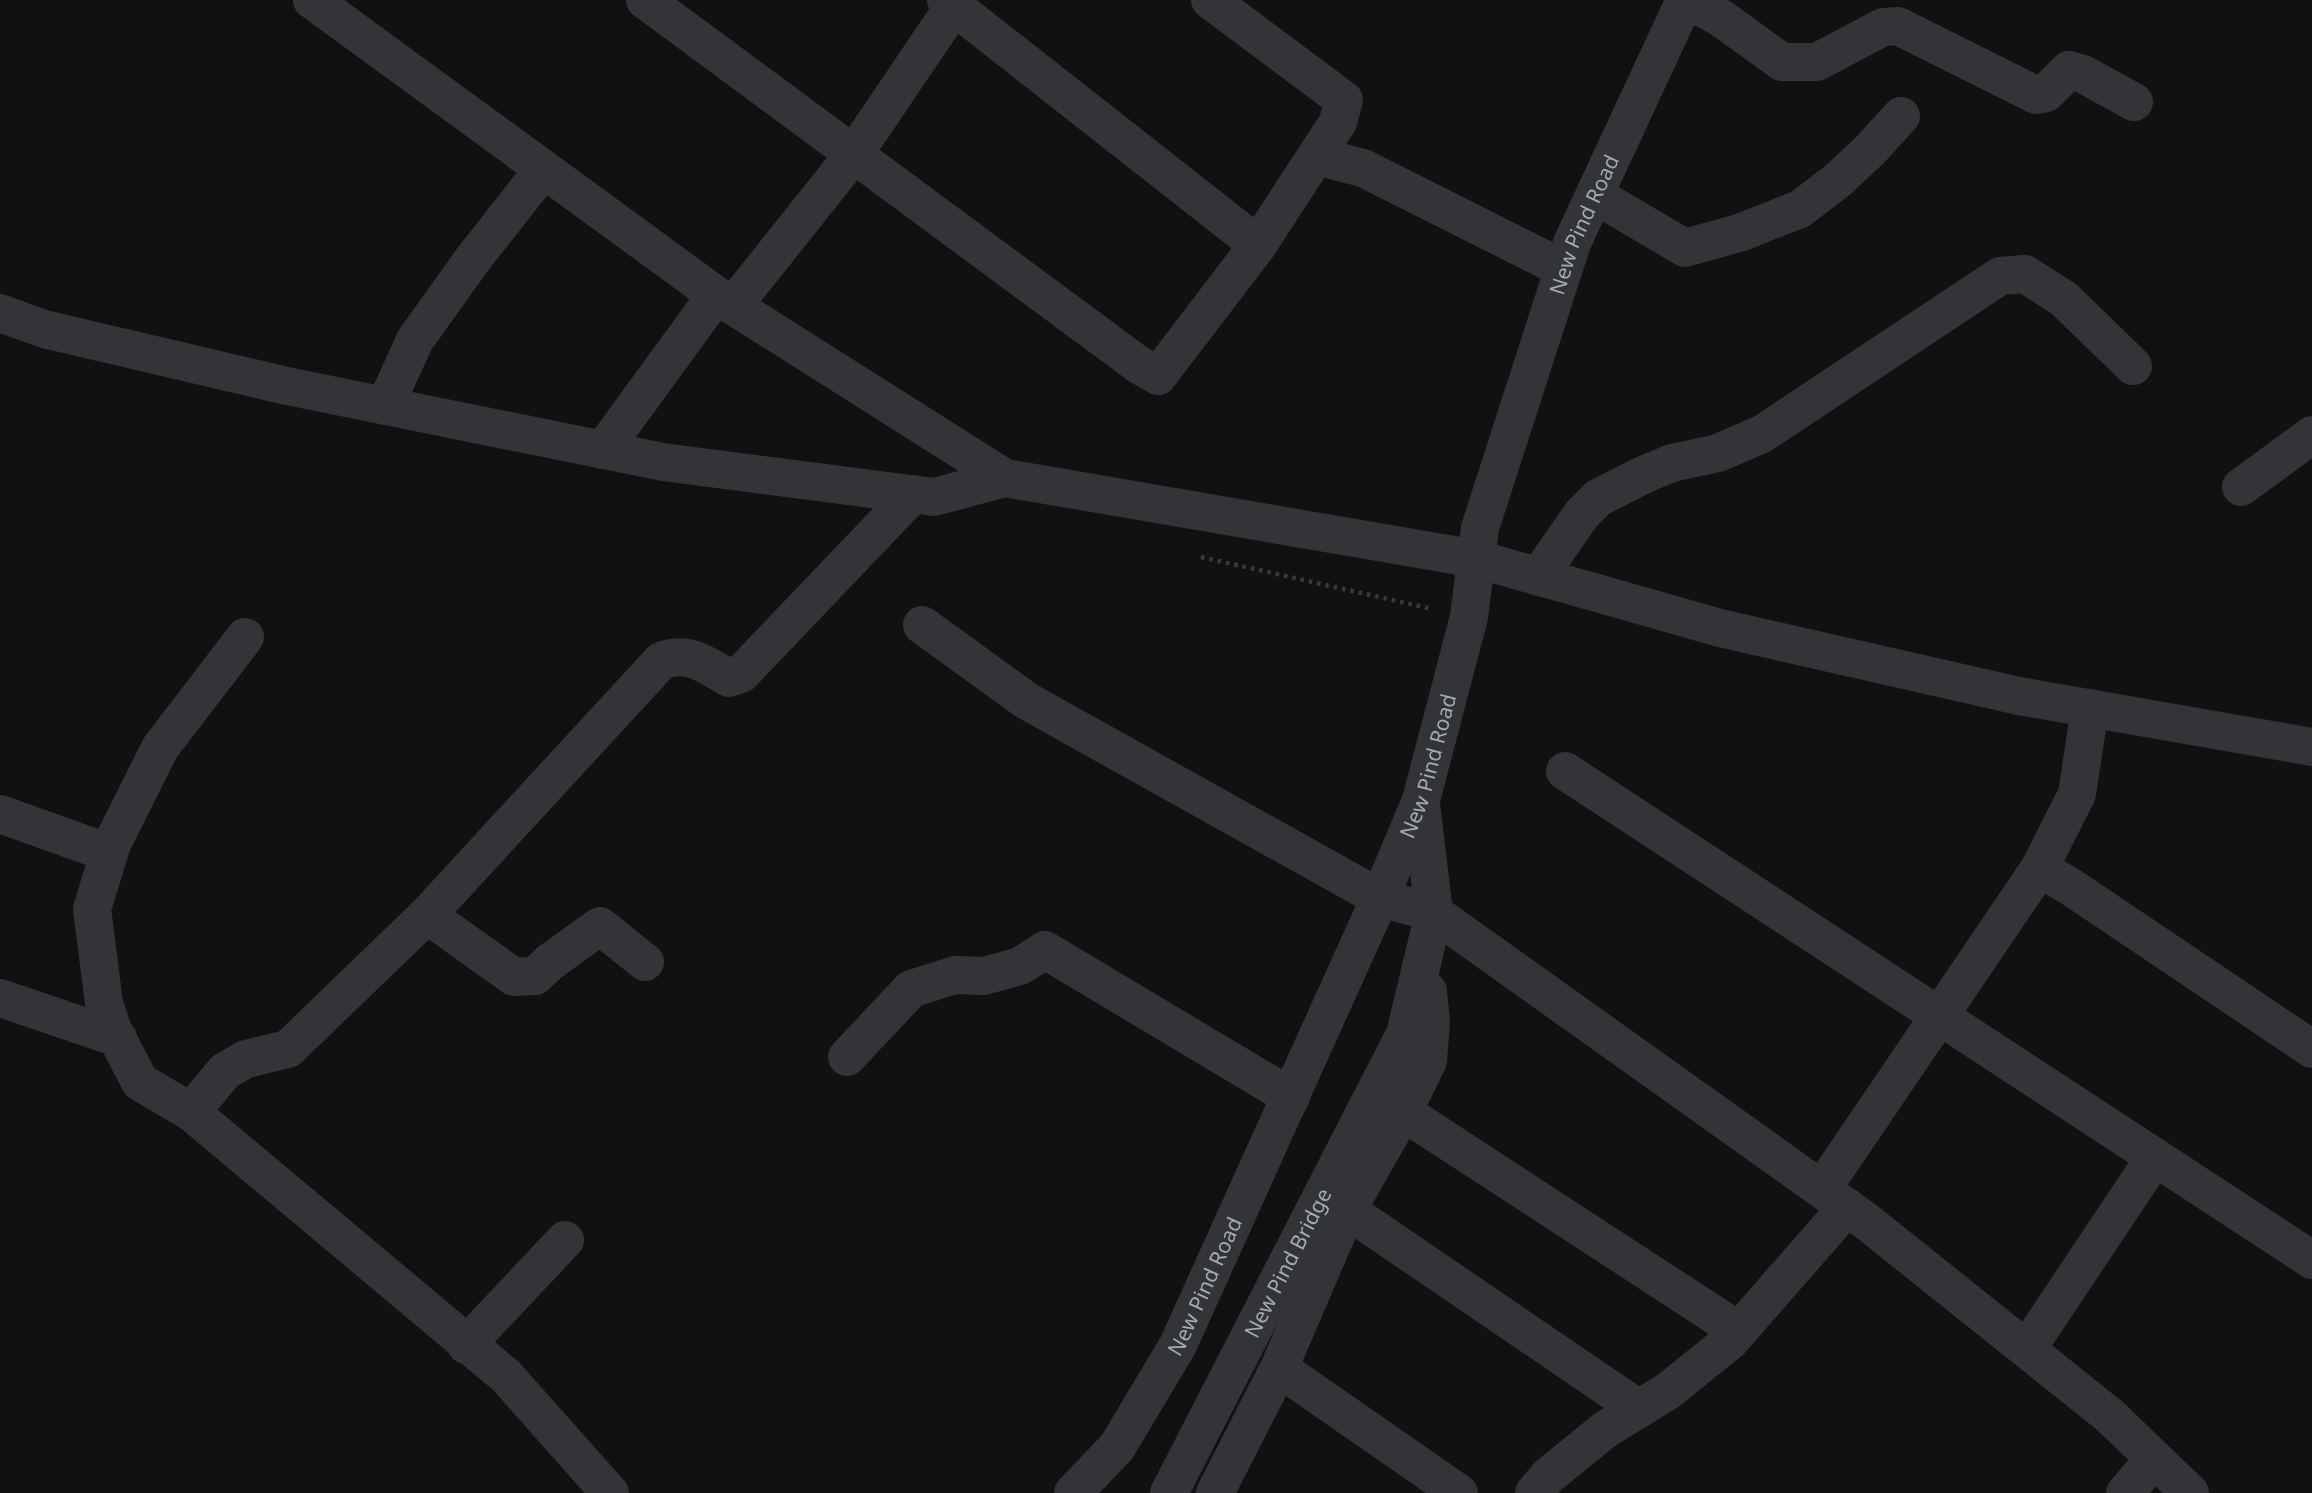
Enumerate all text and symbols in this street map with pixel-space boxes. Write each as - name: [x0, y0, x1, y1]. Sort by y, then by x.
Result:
- street label: New Pind Road: [1542, 150, 1625, 298]
- street label: New Pind Road: [1393, 691, 1462, 842]
- street label: New Pind Bridge: [1237, 1183, 1337, 1342]
- street label: New Pind Road: [1161, 1212, 1248, 1361]

